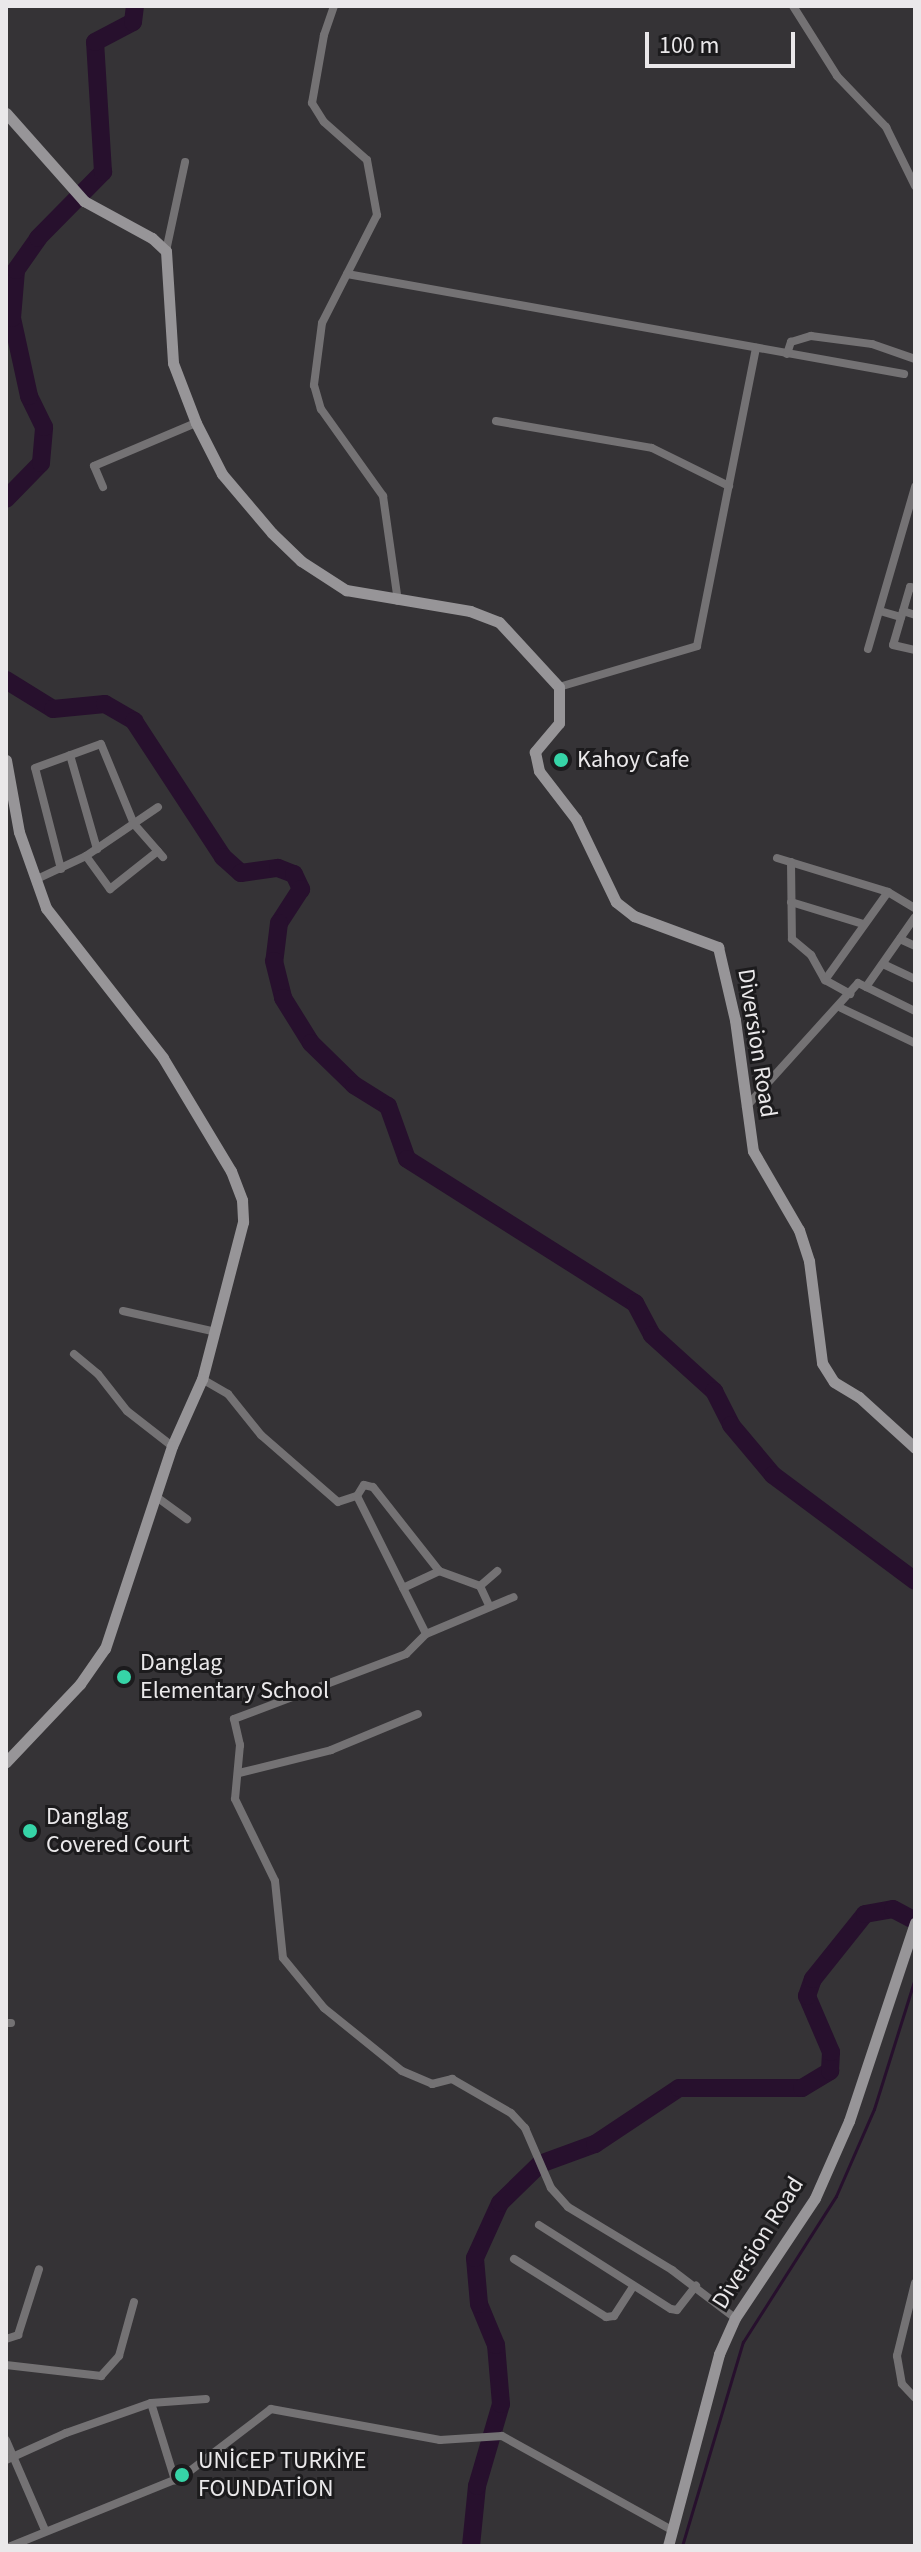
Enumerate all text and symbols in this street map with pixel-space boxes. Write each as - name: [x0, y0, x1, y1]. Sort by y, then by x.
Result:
- scale bar: [649, 16, 799, 66]
- text: 100 m: [659, 28, 719, 63]
- place label: Kahoy Cafe: [577, 746, 689, 774]
- marker: Kahoy Cafe: [552, 751, 570, 769]
- street label: Diversion Road: [731, 967, 783, 1119]
- place label: Danglag Elementary School: [140, 1649, 329, 1705]
- marker: Danglag Elementary School: [115, 1668, 133, 1686]
- place label: Danglag Covered Court: [46, 1803, 190, 1859]
- marker: Danglag Covered Court: [21, 1822, 39, 1840]
- street label: Diversion Road: [706, 2172, 810, 2314]
- place label: UNİCEP TURKİYE FOUNDATİON: [198, 2447, 366, 2503]
- marker: UNİCEP TURKİYE FOUNDATİON: [173, 2466, 191, 2484]

